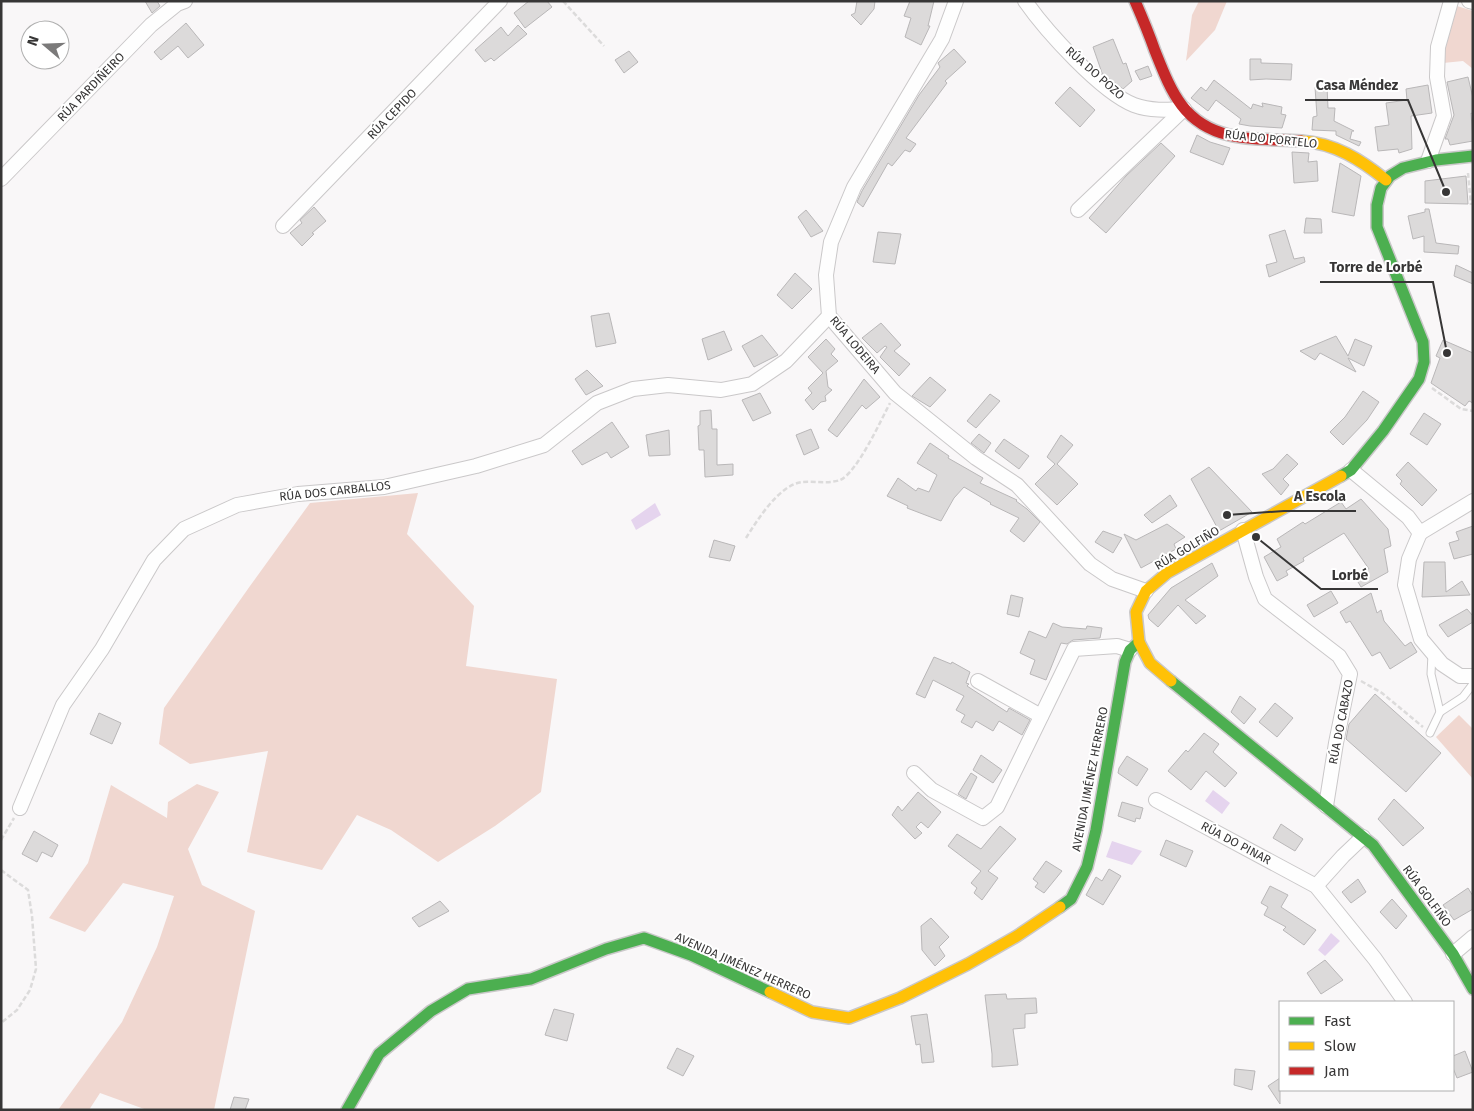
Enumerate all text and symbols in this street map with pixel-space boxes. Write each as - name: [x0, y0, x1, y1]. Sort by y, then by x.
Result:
- north arrow: [20, 20, 70, 70]
- text: N: [24, 34, 43, 48]
- street label: RÚA DO POZO: [1063, 43, 1128, 102]
- street label: RÚA PARDIÑEIRO: [54, 49, 127, 124]
- callout: Casa Méndez: [1305, 71, 1408, 100]
- text: Casa Méndez: [1316, 77, 1399, 94]
- street label: RÚA CEPIDO: [364, 85, 420, 142]
- street label: RÚA DO PORTELO: [1224, 126, 1318, 151]
- callout: Torre de Lorbé: [1320, 253, 1433, 282]
- text: Torre de Lorbé: [1330, 259, 1423, 276]
- street label: RÚA LODEIRA: [827, 313, 884, 377]
- street label: RÚA DOS CARBALLOS: [278, 477, 392, 504]
- callout: A Escola: [1284, 482, 1356, 511]
- text: A Escola: [1293, 488, 1346, 505]
- street label: RÚA GOLFIÑO: [1152, 522, 1222, 573]
- callout: Lorbé: [1321, 560, 1378, 589]
- text: Lorbé: [1332, 567, 1369, 584]
- street label: RÚA DO CABAZO: [1325, 678, 1356, 766]
- street label: AVENIDA JIMÉNEZ HERRERO: [1068, 705, 1111, 853]
- street label: RÚA DO PINAR: [1199, 818, 1274, 867]
- street label: RÚA GOLFIÑO: [1400, 862, 1455, 930]
- street label: AVENIDA JIMÉNEZ HERRERO: [673, 929, 813, 1002]
- legend: [1279, 1001, 1454, 1091]
- text: Fast: [1324, 1012, 1351, 1030]
- text: Slow: [1324, 1037, 1356, 1055]
- text: Jam: [1324, 1062, 1350, 1080]

